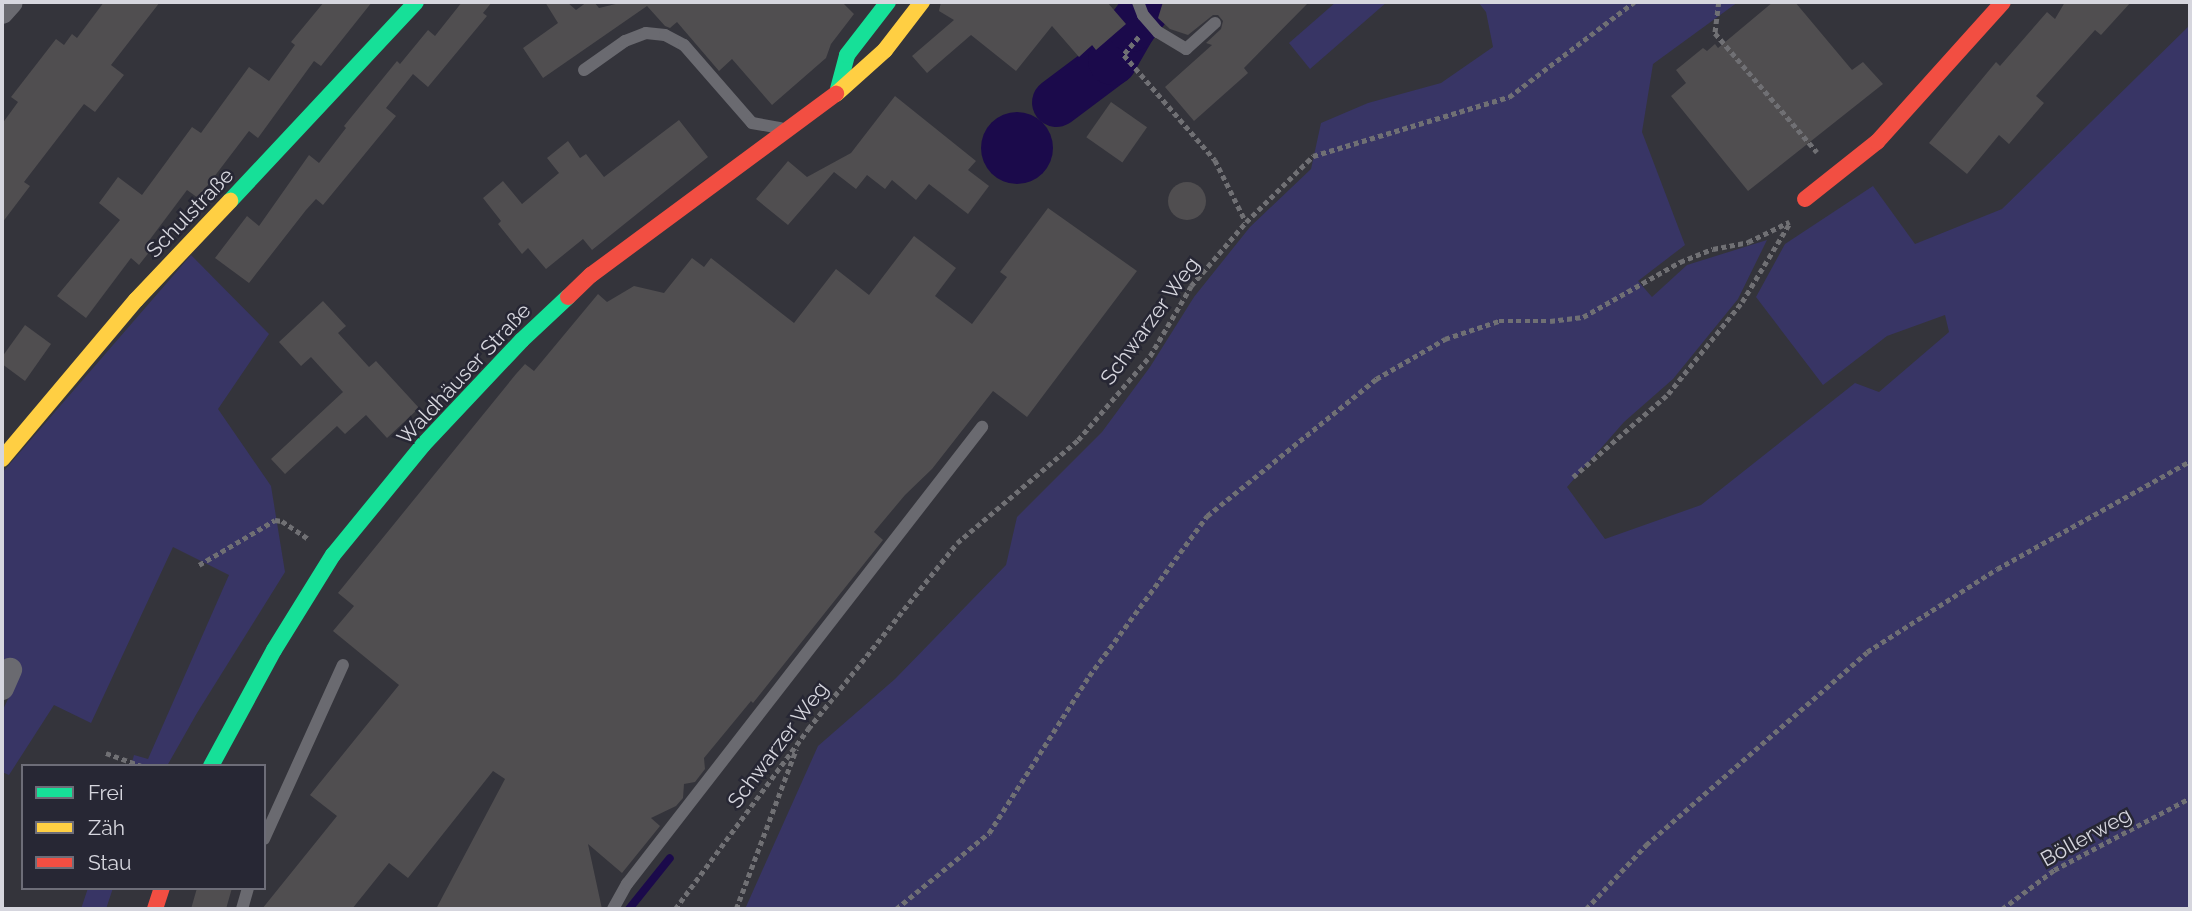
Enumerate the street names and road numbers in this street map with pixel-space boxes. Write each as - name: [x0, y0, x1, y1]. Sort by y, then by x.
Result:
- street label: Schulstraße: [141, 163, 239, 263]
- street label: Schwarzer Weg: [1095, 252, 1205, 390]
- street label: Waldhäuser Straße: [392, 298, 536, 450]
- street label: Schwarzer Weg: [722, 676, 834, 814]
- street label: Böllerweg: [2036, 802, 2136, 872]

